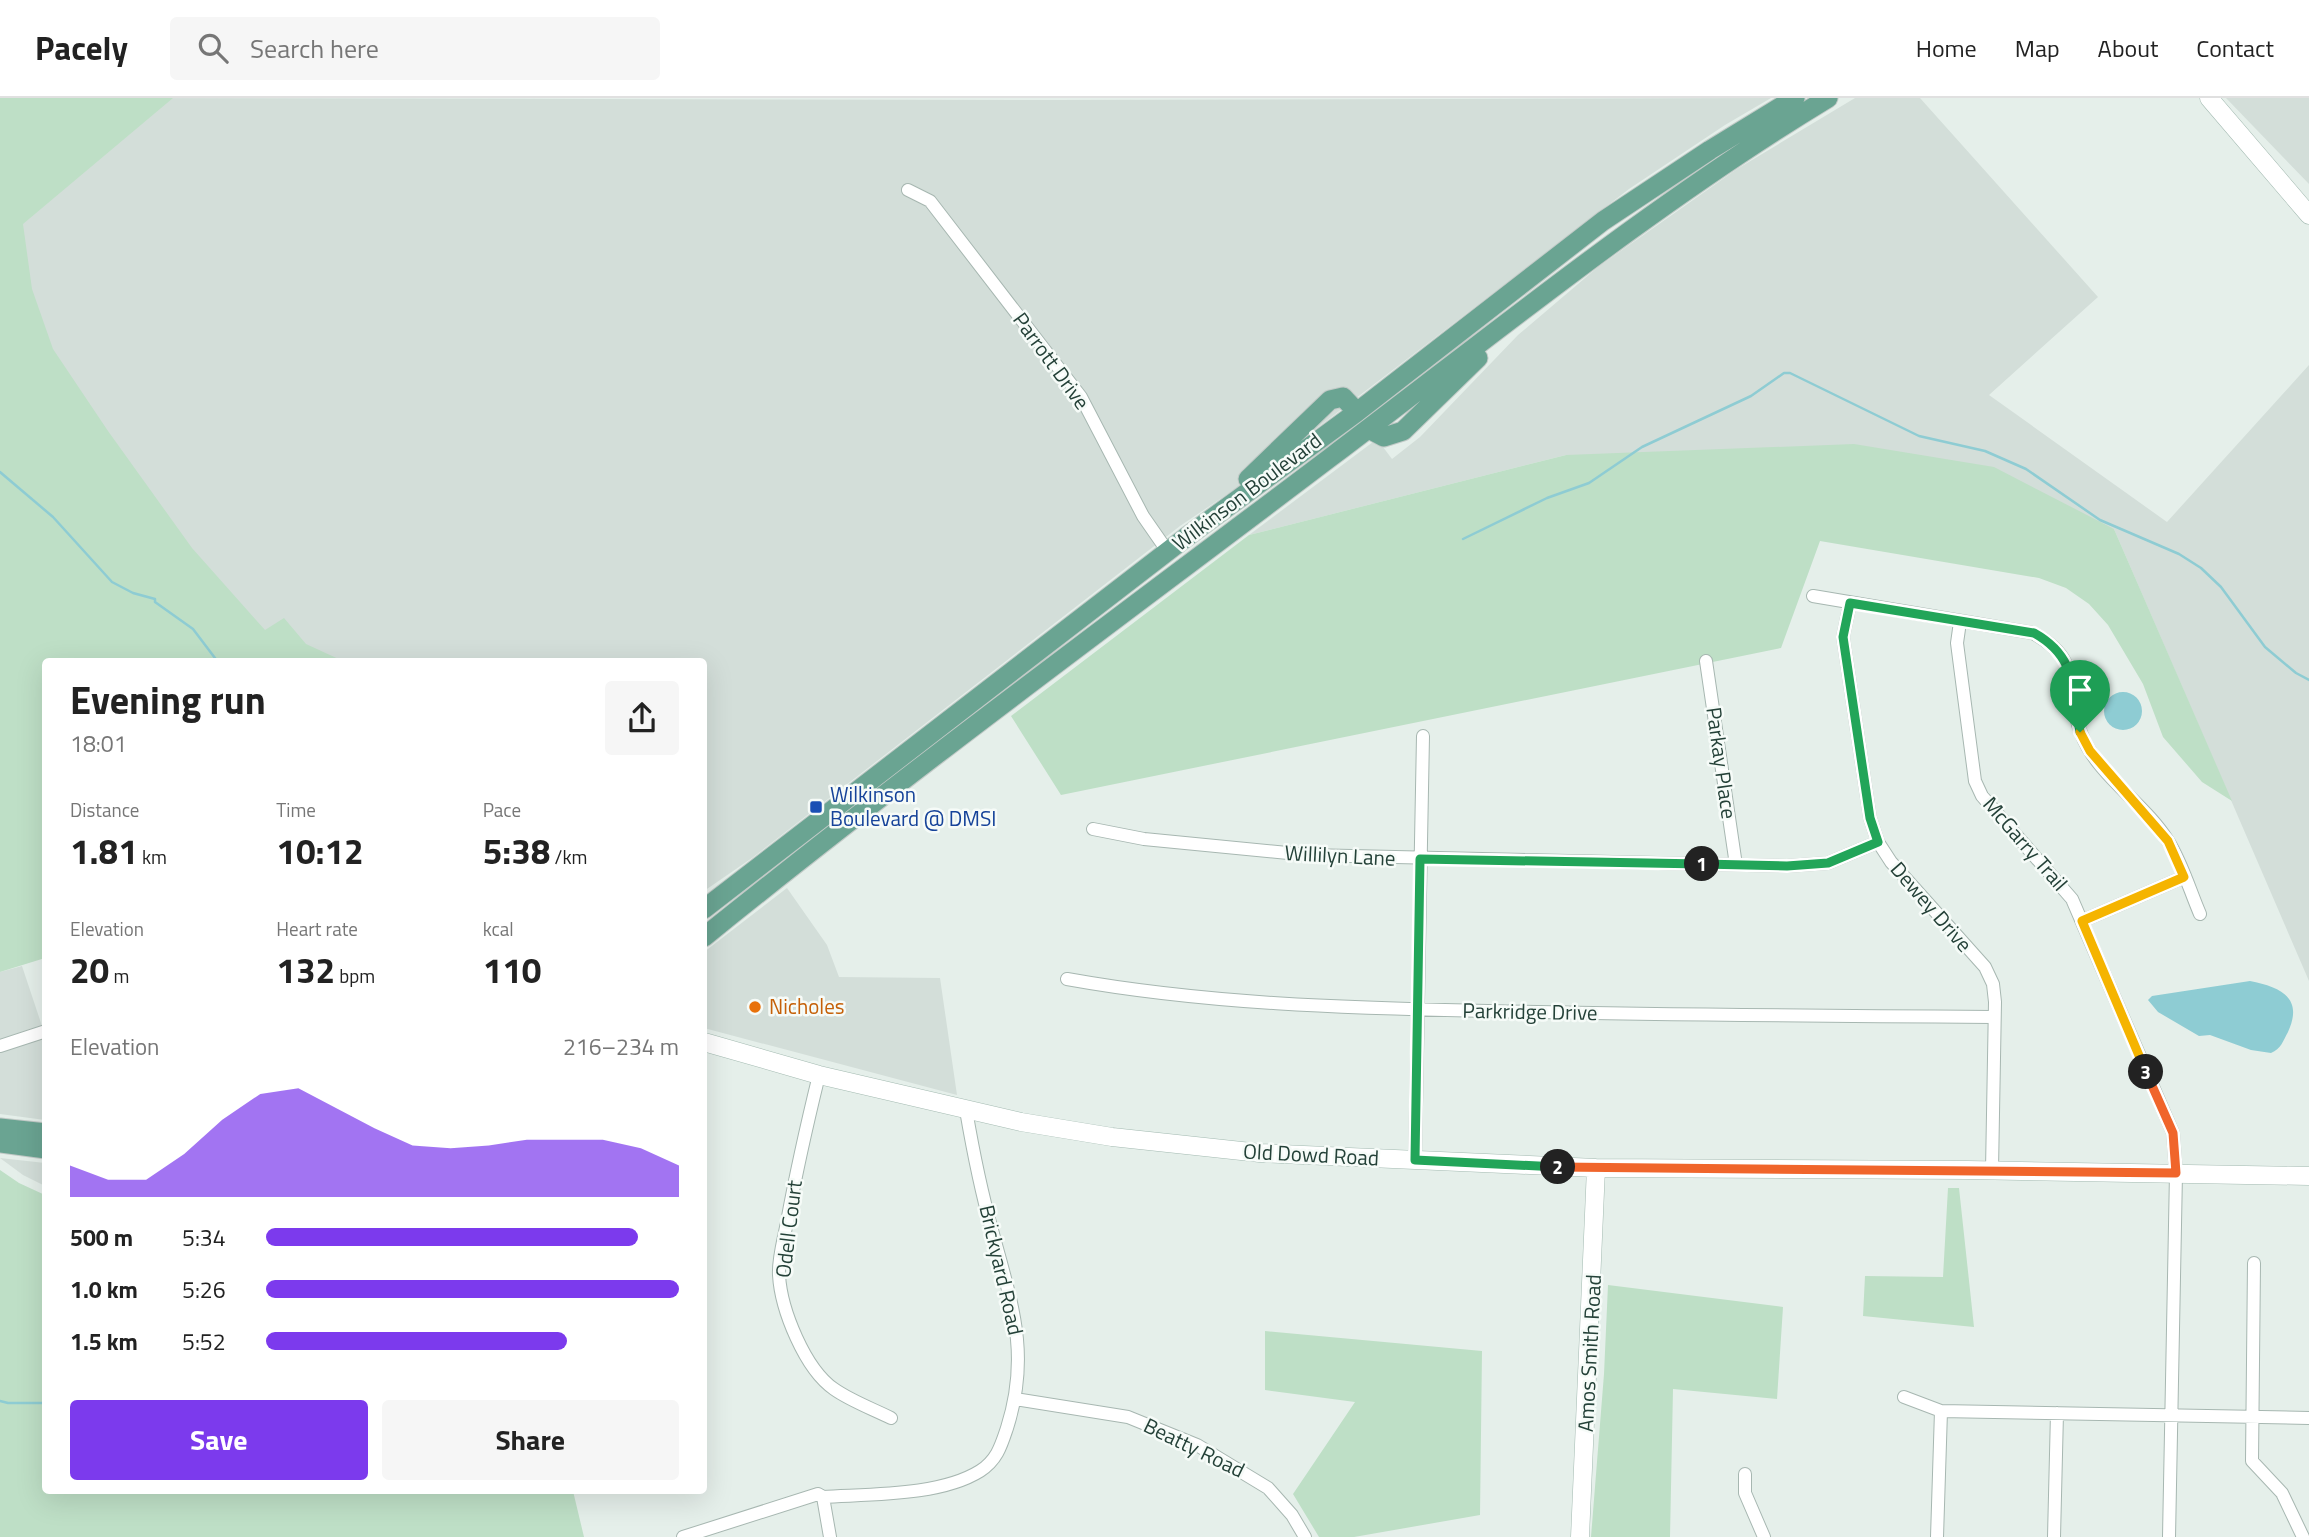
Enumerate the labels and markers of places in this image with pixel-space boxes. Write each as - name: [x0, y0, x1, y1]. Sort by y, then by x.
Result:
- pin: [2050, 660, 2110, 732]
- place label: Wilkinson Boulevard @ DMSI: [830, 778, 997, 834]
- marker: Wilkinson Boulevard @ DMSI: [808, 799, 824, 815]
- pin: 1: [1684, 846, 1720, 882]
- place label: Nicholes: [769, 990, 845, 1022]
- marker: Nicholes: [747, 999, 763, 1015]
- pin: 3: [2128, 1054, 2164, 1090]
- pin: 2: [1540, 1150, 1576, 1184]

